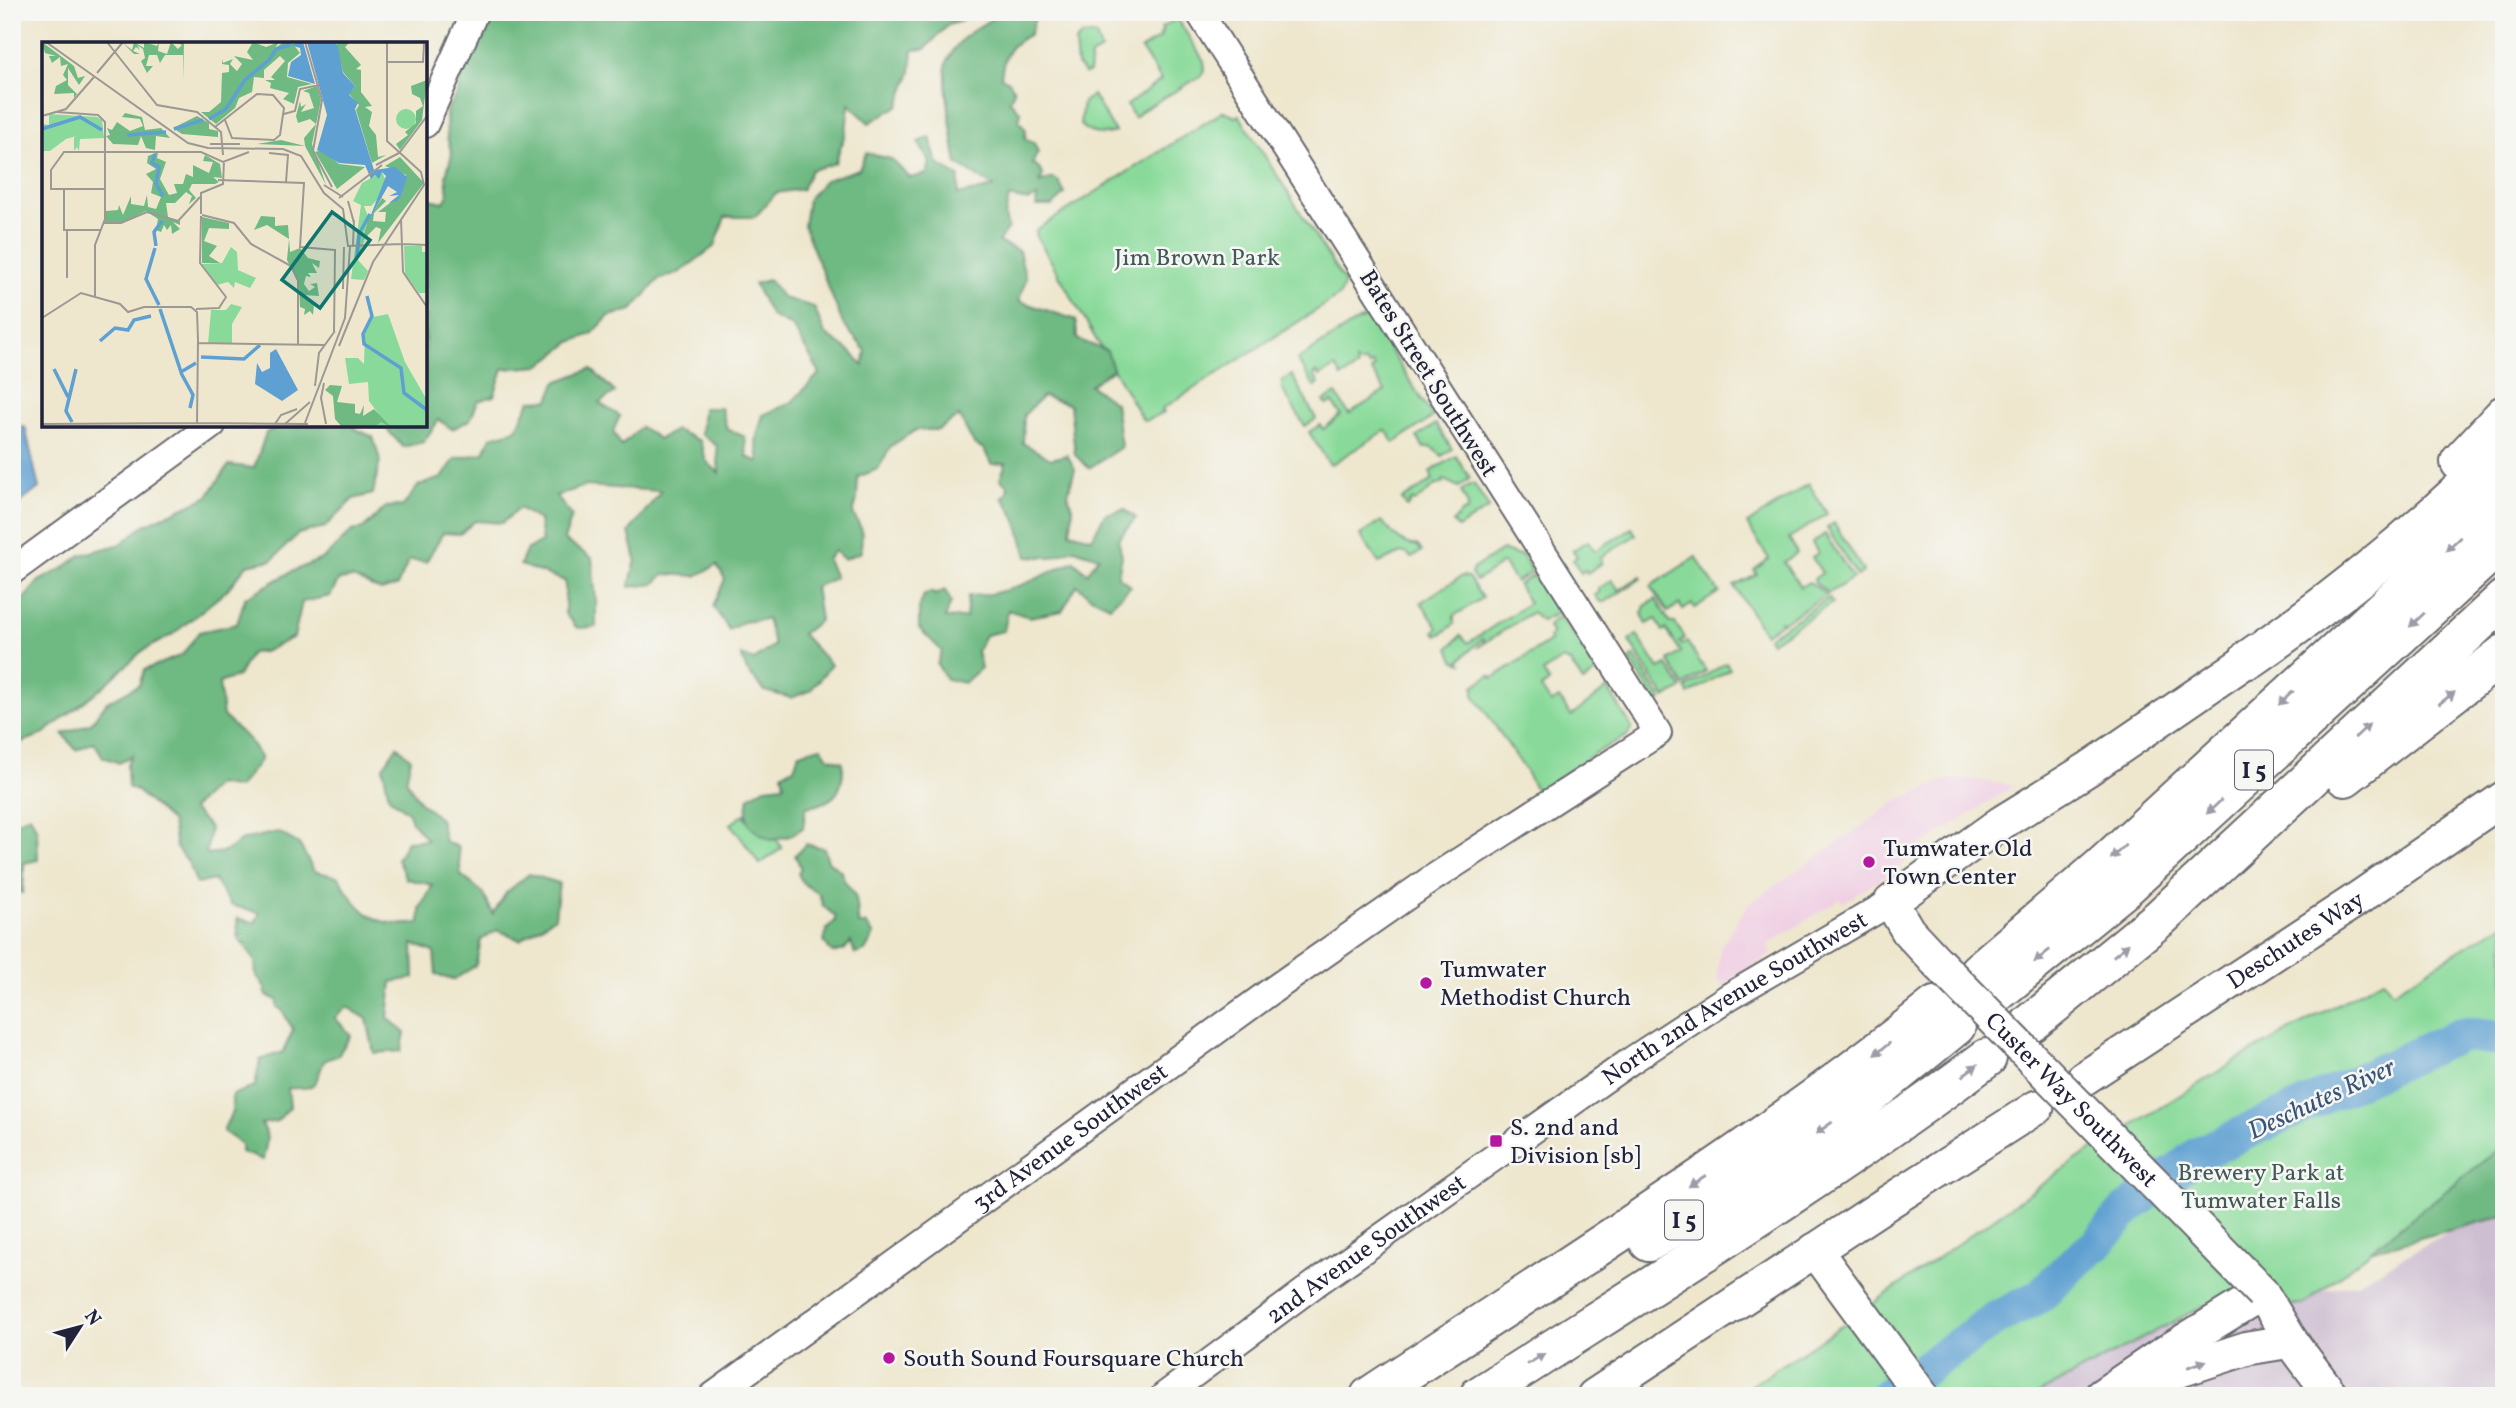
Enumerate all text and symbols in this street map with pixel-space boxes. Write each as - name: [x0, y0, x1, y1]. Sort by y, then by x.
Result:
- inset map: [42, 42, 427, 427]
- park label: Jim Brown Park: [1114, 242, 1280, 276]
- street label: Bates Street Southwest: [1350, 264, 1505, 484]
- one-way arrow: [2445, 536, 2462, 552]
- one-way arrow: [2409, 611, 2426, 627]
- one-way arrow: [2277, 690, 2295, 706]
- one-way arrow: [2438, 691, 2456, 706]
- one-way arrow: [2353, 723, 2371, 739]
- road number: I 5: [2235, 750, 2273, 790]
- one-way arrow: [2206, 798, 2223, 814]
- place label: Tumwater Old Town Center: [1883, 833, 2033, 895]
- one-way arrow: [2109, 844, 2127, 860]
- marker: Tumwater Old Town Center: [1861, 854, 1877, 870]
- street label: Deschutes Way: [2221, 884, 2372, 999]
- street label: North 2nd Avenue Southwest: [1596, 904, 1875, 1095]
- one-way arrow: [2112, 943, 2129, 958]
- one-way arrow: [2034, 949, 2052, 964]
- place label: Tumwater Methodist Church: [1440, 954, 1631, 1016]
- marker: Tumwater Methodist Church: [1418, 975, 1434, 991]
- street label: Custer Way Southwest: [1976, 1006, 2165, 1196]
- one-way arrow: [1873, 1041, 1891, 1055]
- water label: Deschutes River: [2242, 1050, 2402, 1150]
- street label: 3rd Avenue Southwest: [966, 1056, 1176, 1221]
- one-way arrow: [1961, 1064, 1979, 1078]
- place label: S. 2nd and Division [sb]: [1510, 1112, 1641, 1174]
- one-way arrow: [1815, 1121, 1833, 1135]
- marker: S. 2nd and Division [sb]: [1488, 1133, 1504, 1149]
- park label: Brewery Park at Tumwater Falls: [2178, 1157, 2344, 1219]
- street label: 2nd Avenue Southwest: [1260, 1167, 1474, 1333]
- one-way arrow: [1687, 1174, 1706, 1187]
- road number: I 5: [1665, 1200, 1703, 1240]
- north arrow: [46, 1292, 116, 1362]
- text: N: [78, 1305, 107, 1332]
- place label: South Sound Foursquare Church: [903, 1343, 1244, 1377]
- marker: South Sound Foursquare Church: [881, 1350, 897, 1366]
- one-way arrow: [1526, 1353, 1546, 1366]
- one-way arrow: [2186, 1358, 2207, 1369]

